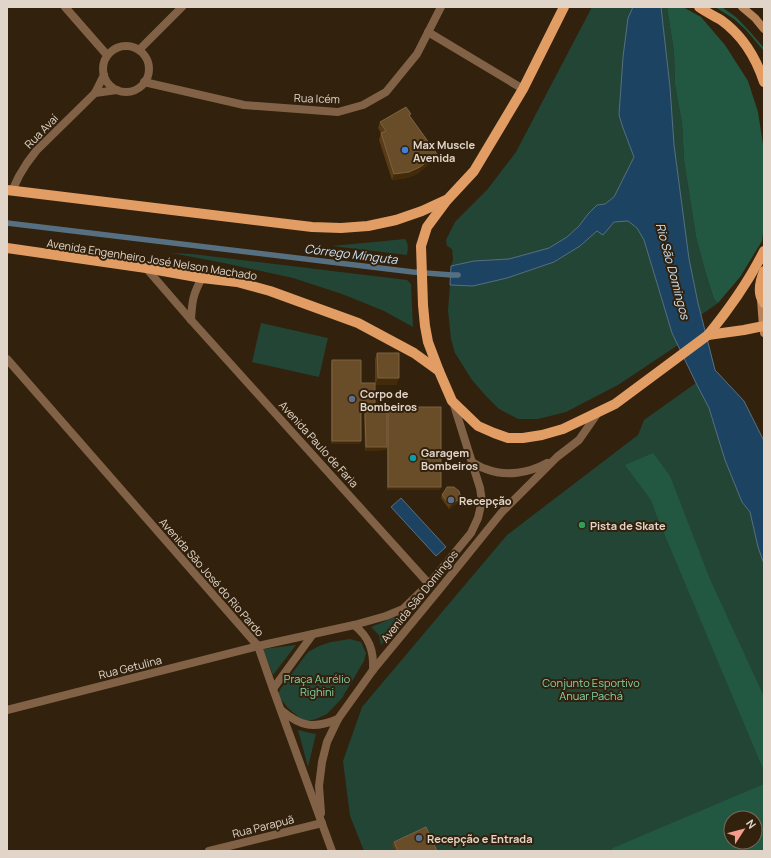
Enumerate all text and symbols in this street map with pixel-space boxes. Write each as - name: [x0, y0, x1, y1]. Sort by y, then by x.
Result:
- street label: Rua Icém: [294, 90, 340, 106]
- street label: Rua Avaí: [21, 110, 61, 151]
- place label: Max Muscle Avenida: [413, 137, 476, 165]
- marker: Max Muscle Avenida: [400, 145, 410, 155]
- water label: Rio São Domingos: [652, 221, 694, 323]
- street label: Avenida Engenheiro José Nelson Machado: [46, 235, 259, 283]
- water label: Córrego Minguta: [304, 240, 400, 268]
- place label: Corpo de Bombeiros: [360, 386, 417, 414]
- marker: Corpo de Bombeiros: [347, 394, 357, 404]
- street label: Avenida Paulo de Faria: [276, 398, 362, 490]
- place label: Garagem Bombeiros: [421, 445, 478, 473]
- marker: Garagem Bombeiros: [408, 453, 418, 463]
- place label: Recepção: [459, 493, 512, 508]
- marker: Recepção: [446, 495, 456, 505]
- street label: Avenida São José do Rio Pardo: [156, 515, 268, 640]
- place label: Pista de Skate: [590, 518, 666, 533]
- marker: Pista de Skate: [577, 520, 587, 530]
- street label: Avenida São Domingos: [377, 547, 461, 645]
- street label: Rua Getulina: [97, 652, 163, 682]
- park label: Praça Aurélio Righini: [284, 671, 351, 699]
- park label: Conjunto Esportivo Anuar Pachá: [542, 675, 640, 703]
- north arrow: [723, 810, 763, 850]
- street label: Rua Parapuã: [230, 811, 296, 841]
- text: N: [743, 816, 760, 832]
- place label: Recepção e Entrada: [427, 831, 532, 846]
- marker: Recepção e Entrada: [414, 833, 424, 843]

